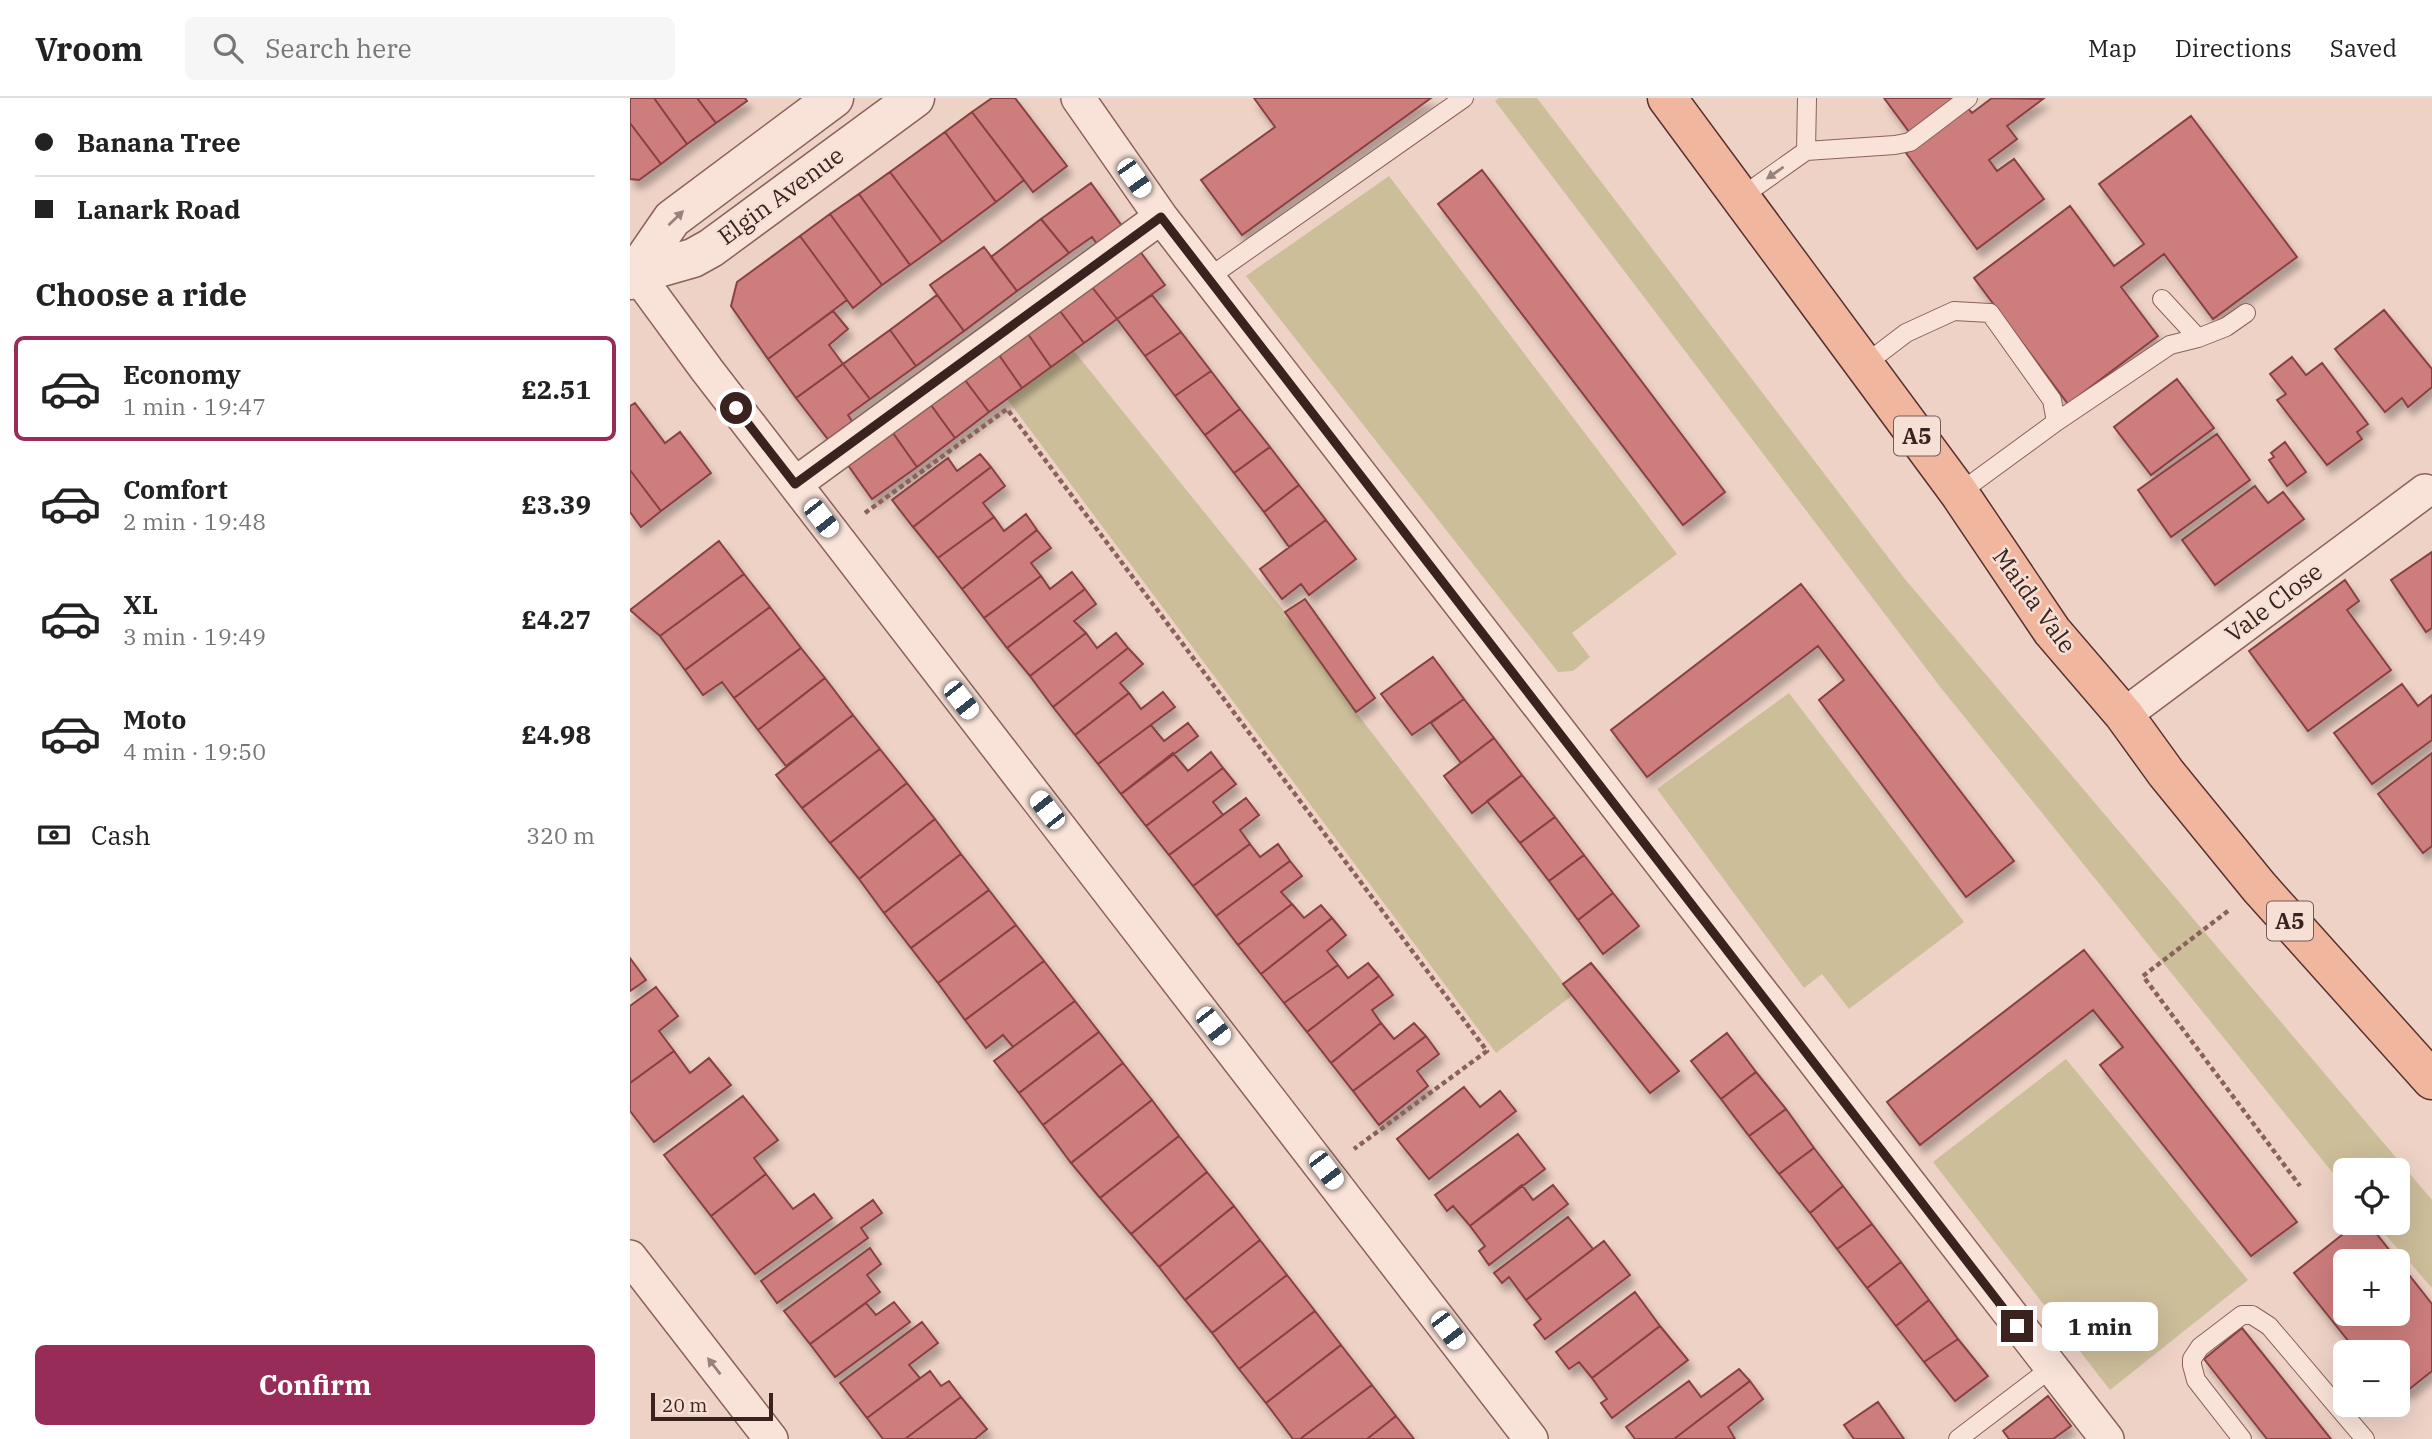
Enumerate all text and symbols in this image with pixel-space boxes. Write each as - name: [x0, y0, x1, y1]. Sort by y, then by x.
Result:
- search box: [185, 17, 675, 80]
- text: Vroom: [35, 27, 143, 70]
- icon: search: [209, 29, 247, 67]
- text: Search here: [265, 31, 412, 65]
- text: Map: [2088, 32, 2137, 64]
- text: Directions: [2175, 32, 2292, 64]
- text: Saved: [2330, 32, 2397, 64]
- text: Banana Tree: [77, 125, 241, 159]
- street label: Elgin Avenue: [711, 139, 850, 252]
- car: [1114, 155, 1155, 201]
- one-way arrow: [1766, 166, 1784, 180]
- text: Lanark Road: [77, 192, 240, 226]
- one-way arrow: [667, 210, 684, 227]
- text: Choose a ride: [35, 273, 247, 315]
- icon: car: [39, 357, 102, 420]
- text: Economy: [123, 357, 241, 391]
- text: £2.51: [521, 372, 591, 406]
- text: 1 min · 19:47: [123, 391, 266, 421]
- route start: [720, 392, 752, 424]
- road number: A5: [1894, 416, 1940, 456]
- icon: car: [39, 472, 102, 535]
- text: Comfort: [123, 472, 228, 506]
- text: £3.39: [521, 487, 591, 521]
- car: [800, 495, 843, 541]
- text: 2 min · 19:48: [123, 506, 266, 536]
- street label: Maida Vale: [1986, 541, 2084, 659]
- street label: Vale Close: [2218, 555, 2329, 649]
- icon: car: [39, 587, 102, 650]
- text: XL: [123, 587, 158, 621]
- text: £4.27: [521, 602, 591, 636]
- text: 3 min · 19:49: [123, 621, 266, 651]
- car: [940, 677, 983, 723]
- icon: car: [39, 702, 102, 765]
- text: Moto: [123, 702, 186, 736]
- text: £4.98: [521, 717, 591, 751]
- text: 4 min · 19:50: [123, 736, 266, 766]
- car: [1026, 787, 1069, 833]
- icon: cash: [35, 816, 73, 854]
- text: Cash: [91, 818, 151, 852]
- text: 320 m: [526, 820, 595, 850]
- road number: A5: [2267, 902, 2313, 940]
- car: [1192, 1003, 1235, 1049]
- car: [1305, 1147, 1348, 1193]
- map controls: [2333, 1158, 2410, 1417]
- button: locate: [2333, 1158, 2410, 1235]
- button: +: [2333, 1249, 2410, 1326]
- callout: 1 min: [2042, 1302, 2157, 1350]
- car: [1427, 1307, 1470, 1353]
- route end: [2001, 1310, 2033, 1342]
- text: 1 min: [2068, 1311, 2132, 1341]
- button: −: [2333, 1340, 2410, 1417]
- button: Confirm: [35, 1345, 595, 1425]
- one-way arrow: [707, 1357, 722, 1375]
- scale bar: [651, 1390, 774, 1422]
- text: 20 m: [662, 1393, 707, 1417]

